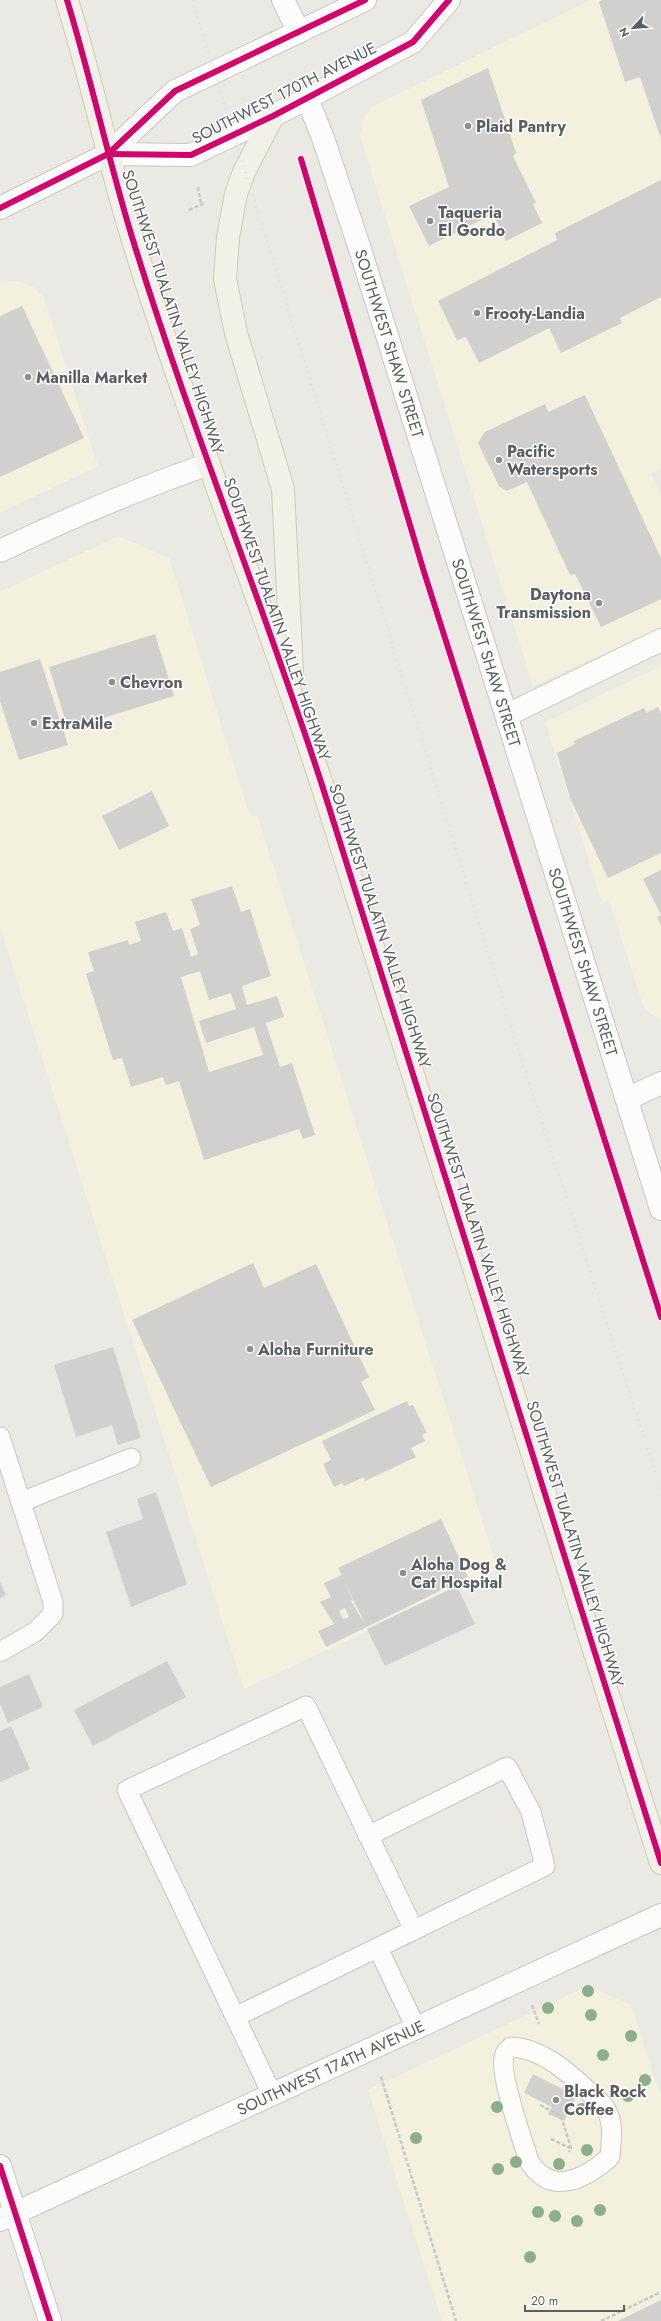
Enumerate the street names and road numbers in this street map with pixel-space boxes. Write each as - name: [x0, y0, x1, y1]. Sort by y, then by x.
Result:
- street label: SOUTHWEST 170TH AVENUE: [188, 36, 380, 150]
- street label: SOUTHWEST TUALATIN VALLEY HIGHWAY: [116, 167, 230, 457]
- street label: SOUTHWEST SHAW STREET: [349, 246, 430, 441]
- street label: SOUTHWEST TUALATIN VALLEY HIGHWAY: [218, 474, 336, 764]
- street label: SOUTHWEST SHAW STREET: [446, 556, 527, 750]
- street label: SOUTHWEST TUALATIN VALLEY HIGHWAY: [323, 781, 437, 1071]
- street label: SOUTHWEST SHAW STREET: [543, 865, 624, 1059]
- street label: SOUTHWEST TUALATIN VALLEY HIGHWAY: [421, 1090, 535, 1380]
- street label: SOUTHWEST TUALATIN VALLEY HIGHWAY: [520, 1398, 630, 1690]
- street label: SOUTHWEST 174TH AVENUE: [233, 2014, 428, 2121]

